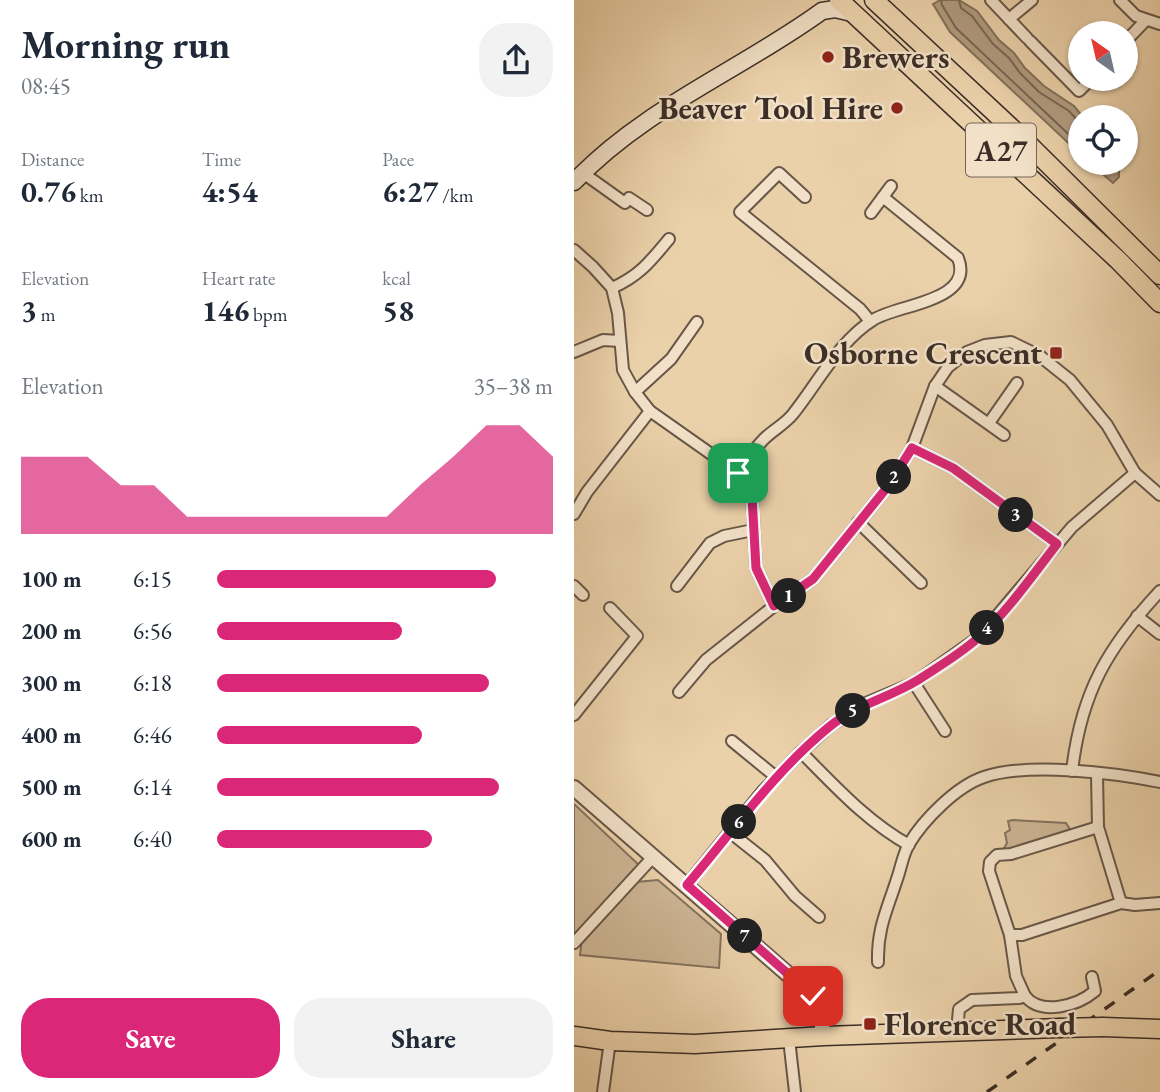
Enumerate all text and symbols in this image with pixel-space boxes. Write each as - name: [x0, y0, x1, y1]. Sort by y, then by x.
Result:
- text: Morning run: [21, 20, 230, 69]
- north arrow: [1068, 21, 1138, 91]
- map controls: [1068, 21, 1138, 175]
- button: share: [479, 23, 553, 97]
- place label: Brewers: [842, 36, 949, 78]
- marker: Brewers: [820, 49, 836, 65]
- text: 08:45: [21, 71, 71, 101]
- place label: Beaver Tool Hire: [658, 87, 883, 129]
- marker: Beaver Tool Hire: [889, 100, 905, 116]
- button: locate: [1068, 105, 1138, 175]
- road number: A27: [966, 124, 1036, 176]
- text: Distance: [21, 147, 84, 172]
- text: Time: [202, 147, 241, 172]
- text: Pace: [382, 147, 414, 172]
- text: 0.76: [21, 172, 76, 211]
- text: 4:54: [202, 172, 258, 211]
- text: 6:27: [382, 172, 438, 211]
- text: km: [76, 183, 104, 208]
- text: /km: [438, 183, 473, 208]
- text: Elevation: [21, 266, 89, 291]
- text: Heart rate: [202, 266, 275, 291]
- text: kcal: [382, 266, 411, 291]
- text: 3: [21, 291, 37, 330]
- text: 146: [202, 291, 249, 330]
- text: 58: [382, 291, 414, 330]
- text: m: [37, 302, 55, 327]
- text: bpm: [249, 302, 288, 327]
- place label: Osborne Crescent: [804, 332, 1042, 374]
- marker: Osborne Crescent: [1048, 345, 1064, 361]
- text: Elevation: [21, 371, 104, 401]
- text: 35–38 m: [474, 371, 553, 401]
- pin: [708, 443, 768, 503]
- icon: arrive: [719, 454, 757, 492]
- pin: 2: [876, 460, 912, 494]
- text: 2: [888, 464, 899, 489]
- pin: 3: [998, 498, 1034, 532]
- text: 3: [1010, 502, 1021, 527]
- text: 100 m: [21, 564, 82, 594]
- text: 6:15: [133, 564, 172, 594]
- pin: 1: [772, 578, 806, 614]
- text: 1: [783, 583, 794, 608]
- pin: 4: [970, 610, 1004, 646]
- text: 4: [981, 615, 992, 640]
- text: 200 m: [21, 616, 82, 646]
- text: 6:56: [133, 616, 172, 646]
- text: 300 m: [21, 668, 82, 698]
- text: 6:18: [133, 668, 172, 698]
- pin: 5: [836, 694, 870, 728]
- text: 5: [847, 698, 858, 723]
- text: 400 m: [21, 720, 82, 750]
- text: 6:46: [133, 720, 172, 750]
- text: 500 m: [21, 772, 82, 802]
- text: 6:14: [133, 772, 172, 802]
- pin: 6: [722, 804, 756, 840]
- text: 6: [733, 809, 744, 834]
- text: 600 m: [21, 824, 82, 854]
- text: 6:40: [133, 824, 172, 854]
- pin: 7: [728, 918, 762, 954]
- text: 7: [739, 923, 750, 948]
- pin: [783, 966, 843, 1026]
- icon: check: [794, 977, 832, 1015]
- button: Save: [21, 998, 280, 1078]
- button: Share: [294, 998, 553, 1078]
- place label: Florence Road: [884, 1003, 1077, 1045]
- marker: Florence Road: [862, 1016, 878, 1032]

